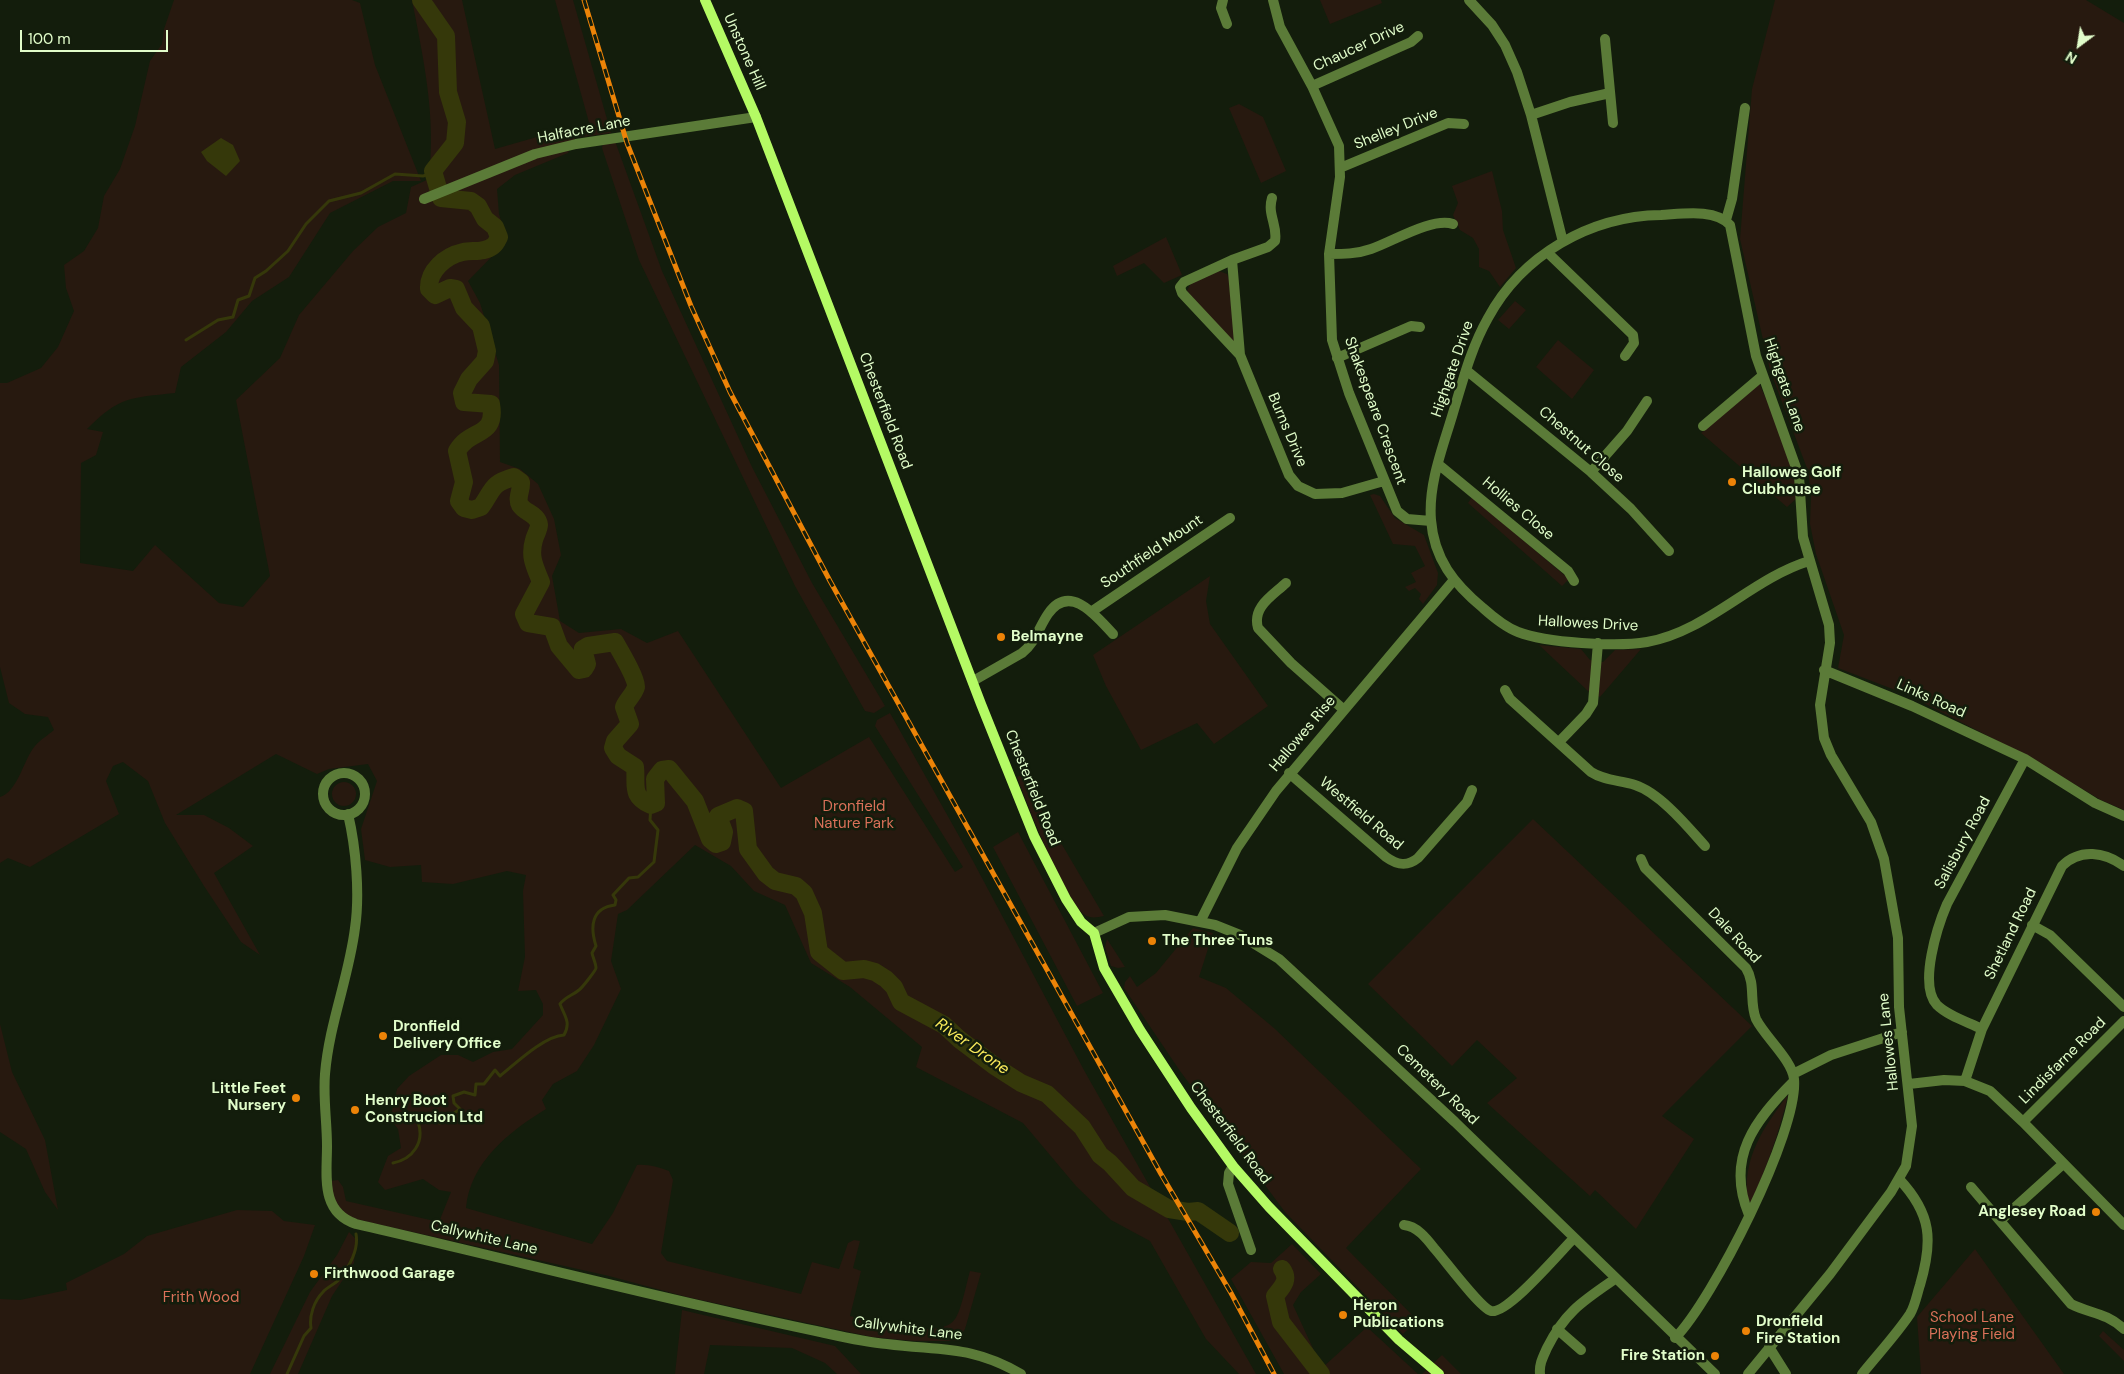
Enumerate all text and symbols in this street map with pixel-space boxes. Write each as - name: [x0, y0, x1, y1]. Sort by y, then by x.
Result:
- street label: Unstone Hill: [719, 11, 769, 93]
- street label: Chaucer Drive: [1311, 18, 1407, 76]
- scale bar: [22, 20, 170, 52]
- north arrow: [2054, 20, 2104, 70]
- text: 100 m: [28, 29, 71, 49]
- text: N: [2062, 48, 2080, 68]
- street label: Shelley Drive: [1352, 104, 1440, 154]
- street label: Halfacre Lane: [536, 112, 632, 148]
- street label: Highgate Drive: [1428, 318, 1478, 420]
- street label: Shakespeare Crescent: [1340, 335, 1410, 487]
- street label: Highgate Lane: [1759, 336, 1809, 434]
- street label: Chesterfield Road: [854, 350, 916, 472]
- street label: Burns Drive: [1263, 390, 1311, 470]
- street label: Chestnut Close: [1535, 403, 1627, 487]
- place label: Hallowes Golf Clubhouse: [1742, 464, 1841, 499]
- street label: Hollies Close: [1478, 474, 1558, 544]
- marker: Hallowes Golf Clubhouse: [1726, 476, 1738, 488]
- street label: Southfield Mount: [1098, 511, 1206, 593]
- street label: Hallowes Drive: [1537, 612, 1639, 636]
- place label: Belmayne: [1011, 628, 1084, 646]
- marker: Belmayne: [995, 631, 1007, 643]
- street label: Links Road: [1894, 676, 1968, 722]
- street label: Hallowes Rise: [1266, 692, 1340, 776]
- street label: Chesterfield Road: [1001, 727, 1063, 849]
- street label: Westfield Road: [1315, 774, 1407, 854]
- street label: Salisbury Road: [1931, 794, 1995, 892]
- park label: Dronfield Nature Park: [814, 798, 894, 833]
- street label: Shetland Road: [1981, 885, 2041, 983]
- street label: Dale Road: [1704, 905, 1764, 967]
- place label: The Three Tuns: [1162, 932, 1273, 950]
- marker: The Three Tuns: [1146, 935, 1158, 947]
- street label: Hallowes Lane: [1875, 992, 1903, 1092]
- street label: Lindisfarne Road: [2016, 1014, 2110, 1108]
- water label: River Drone: [931, 1015, 1013, 1079]
- place label: Dronfield Delivery Office: [393, 1018, 501, 1053]
- marker: Dronfield Delivery Office: [377, 1030, 389, 1042]
- street label: Cemetery Road: [1392, 1041, 1482, 1129]
- street label: Chesterfield Road: [1186, 1078, 1274, 1188]
- place label: Little Feet Nursery: [212, 1080, 286, 1115]
- marker: Little Feet Nursery: [290, 1092, 302, 1104]
- place label: Henry Boot Construcion Ltd: [365, 1092, 483, 1127]
- marker: Henry Boot Construcion Ltd: [349, 1104, 361, 1116]
- place label: Anglesey Road: [1978, 1203, 2086, 1221]
- marker: Anglesey Road: [2090, 1206, 2102, 1218]
- street label: Callywhite Lane: [429, 1217, 539, 1259]
- place label: Firthwood Garage: [324, 1265, 455, 1283]
- marker: Firthwood Garage: [308, 1268, 320, 1280]
- park label: Frith Wood: [163, 1289, 239, 1307]
- place label: Heron Publications: [1353, 1297, 1444, 1332]
- marker: Heron Publications: [1337, 1309, 1349, 1321]
- park label: School Lane Playing Field: [1929, 1309, 2015, 1344]
- street label: Callywhite Lane: [853, 1313, 963, 1345]
- place label: Dronfield Fire Station: [1756, 1313, 1840, 1348]
- marker: Dronfield Fire Station: [1740, 1325, 1752, 1337]
- place label: Fire Station: [1621, 1347, 1705, 1365]
- marker: Fire Station: [1709, 1350, 1721, 1362]

